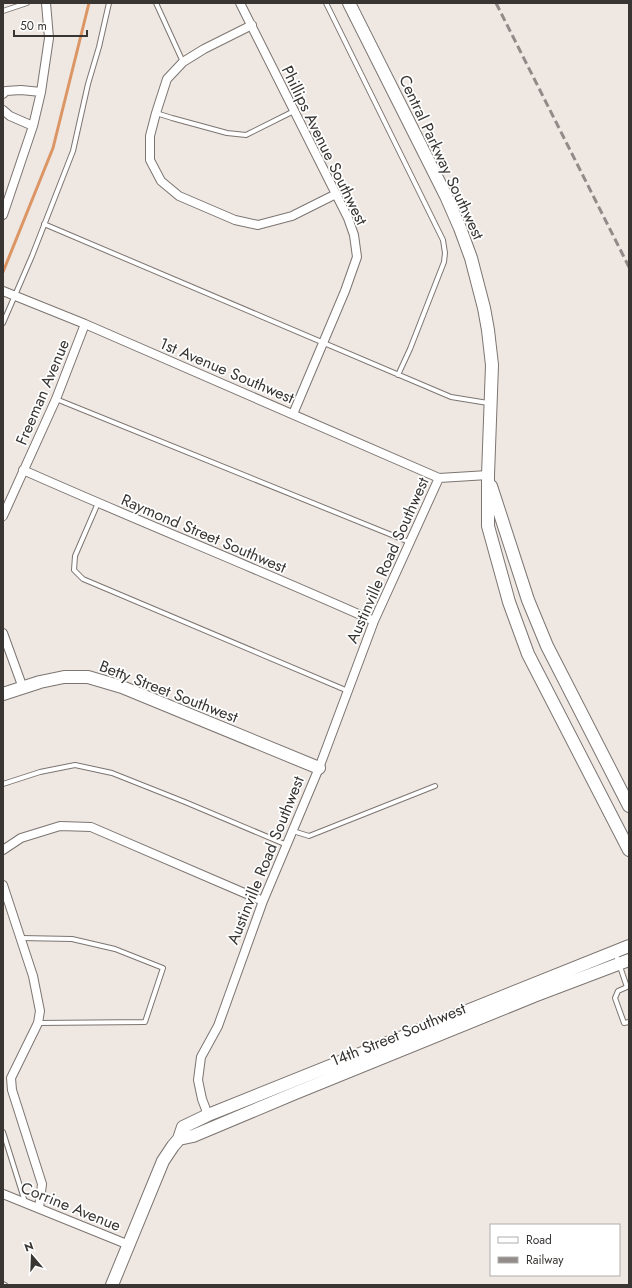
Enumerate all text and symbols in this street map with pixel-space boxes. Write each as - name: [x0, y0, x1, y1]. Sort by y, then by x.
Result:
- scale bar: [14, 12, 87, 38]
- text: 50 m: [20, 17, 47, 35]
- street label: Phillips Avenue Southwest: [276, 61, 373, 229]
- street label: Central Parkway Southwest: [393, 71, 490, 244]
- street label: 1st Avenue Southwest: [156, 332, 298, 409]
- street label: Freeman Avenue: [10, 336, 75, 449]
- street label: Austinville Road Southwest: [340, 473, 435, 647]
- street label: Raymond Street Southwest: [118, 488, 290, 579]
- street label: Betty Street Southwest: [96, 654, 242, 729]
- street label: Austinville Road Southwest: [221, 772, 310, 948]
- street label: 14th Street Southwest: [327, 997, 469, 1072]
- street label: Corrine Avenue: [17, 1176, 124, 1237]
- legend: [490, 1224, 620, 1276]
- text: Road: [526, 1231, 552, 1249]
- north arrow: [12, 1236, 52, 1276]
- text: N: [22, 1238, 35, 1256]
- text: Railway: [526, 1251, 564, 1269]

